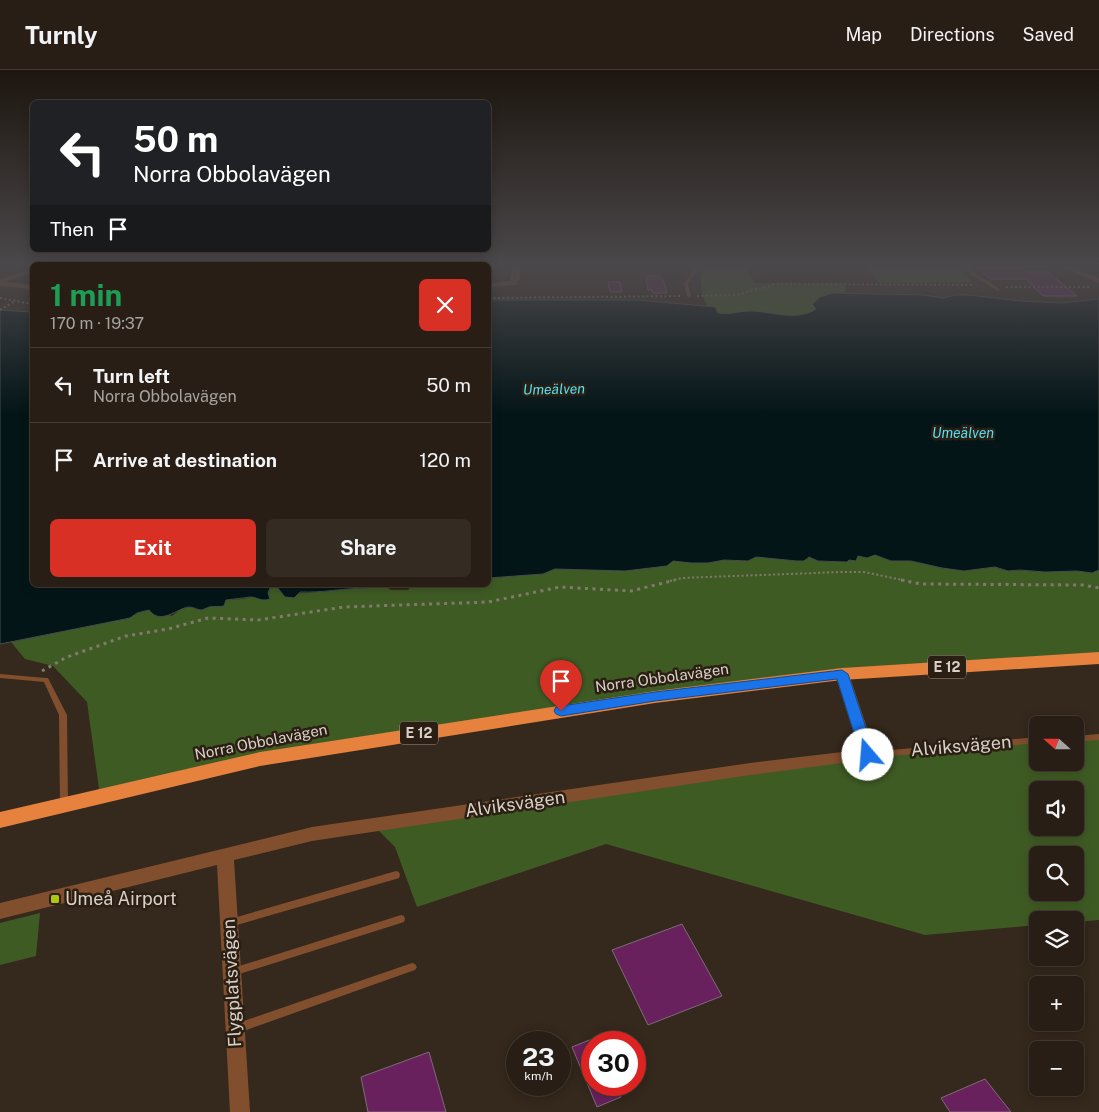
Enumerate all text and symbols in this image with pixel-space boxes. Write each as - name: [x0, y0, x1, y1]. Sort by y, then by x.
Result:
- text: Turnly: [25, 21, 98, 49]
- text: Map: [845, 24, 882, 45]
- text: Directions: [910, 24, 995, 45]
- text: Saved: [1023, 24, 1074, 45]
- text: 50 m: [133, 119, 218, 160]
- icon: left: [50, 120, 115, 185]
- text: Norra Obbolavägen: [133, 161, 331, 187]
- icon: arrive: [104, 215, 132, 243]
- text: Then: [50, 218, 94, 240]
- text: 1 min: [50, 277, 122, 313]
- button: close: [419, 279, 471, 331]
- text: 170 m · 19:37: [50, 314, 144, 333]
- text: Turn left: [93, 365, 170, 387]
- icon: left: [50, 371, 78, 399]
- text: 50 m: [426, 374, 471, 396]
- water label: Umeälven: [523, 380, 585, 398]
- text: Norra Obbolavägen: [93, 387, 237, 406]
- water label: Umeälven: [932, 425, 994, 441]
- icon: arrive: [50, 446, 78, 474]
- text: Arrive at destination: [93, 449, 277, 471]
- text: 120 m: [419, 449, 471, 471]
- button: Exit: [50, 519, 256, 577]
- button: Share: [266, 519, 471, 577]
- road number: E 12: [928, 656, 966, 678]
- pin: [540, 660, 582, 711]
- street label: Norra Obbolavägen: [594, 660, 730, 695]
- icon: arrive: [547, 667, 575, 695]
- north arrow: [1029, 716, 1084, 771]
- map controls: [1029, 716, 1084, 1096]
- street label: Norra Obbolavägen: [193, 720, 329, 763]
- road number: E 12: [400, 721, 438, 744]
- position arrow: [841, 728, 893, 780]
- street label: Alviksvägen: [910, 731, 1012, 760]
- button: sound: [1029, 781, 1084, 836]
- street label: Alviksvägen: [464, 786, 566, 821]
- button: search: [1029, 846, 1084, 901]
- place label: Umeå Airport: [65, 888, 177, 909]
- marker: Umeå Airport: [49, 893, 61, 905]
- button: layers: [1029, 911, 1084, 966]
- street label: Flygplatsvägen: [218, 918, 245, 1048]
- button: +: [1029, 976, 1084, 1031]
- speed limit sign: 30: [581, 1031, 646, 1096]
- button: −: [1029, 1041, 1084, 1096]
- text: 23: [522, 1042, 555, 1072]
- text: km/h: [524, 1069, 553, 1083]

